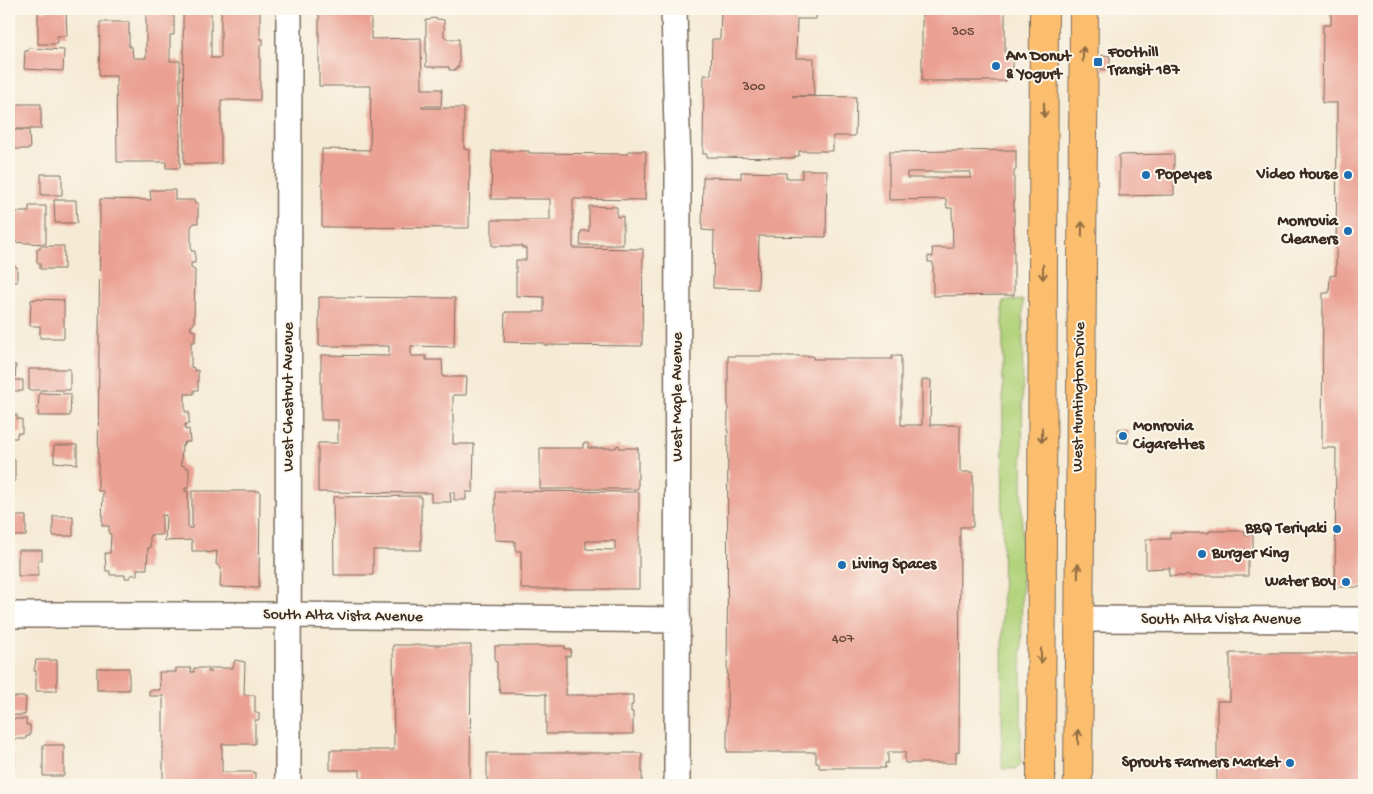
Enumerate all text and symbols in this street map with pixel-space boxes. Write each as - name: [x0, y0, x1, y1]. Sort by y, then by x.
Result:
- house number: 305: [951, 24, 974, 41]
- place label: Foothill Transit 187: [1106, 44, 1180, 81]
- one-way arrow: [1078, 46, 1088, 62]
- place label: AM Donut & Yogurt: [1005, 48, 1072, 85]
- marker: Foothill Transit 187: [1092, 56, 1104, 68]
- marker: AM Donut & Yogurt: [990, 60, 1002, 72]
- house number: 300: [741, 79, 766, 96]
- one-way arrow: [1039, 102, 1049, 118]
- place label: Popeyes: [1155, 166, 1212, 185]
- place label: Video House: [1256, 166, 1339, 185]
- marker: Popeyes: [1140, 169, 1152, 181]
- marker: Video House: [1342, 169, 1354, 181]
- place label: Monrovia Cleaners: [1278, 213, 1339, 250]
- one-way arrow: [1077, 221, 1087, 237]
- marker: Monrovia Cleaners: [1342, 225, 1354, 237]
- one-way arrow: [1038, 264, 1048, 280]
- street label: West Chestnut Avenue: [280, 321, 299, 472]
- street label: West Huntington Drive: [1069, 321, 1091, 472]
- street label: West Maple Avenue: [669, 331, 688, 462]
- place label: Monrovia Cigarettes: [1132, 418, 1205, 455]
- one-way arrow: [1037, 426, 1047, 443]
- marker: Monrovia Cigarettes: [1117, 430, 1129, 442]
- place label: BBQ Teriyaki: [1244, 520, 1328, 539]
- marker: BBQ Teriyaki: [1331, 523, 1343, 535]
- place label: Burger King: [1211, 545, 1289, 564]
- marker: Burger King: [1196, 548, 1208, 560]
- place label: Living Spaces: [852, 556, 937, 575]
- marker: Living Spaces: [836, 559, 848, 571]
- one-way arrow: [1074, 563, 1083, 579]
- place label: Water Boy: [1264, 573, 1336, 592]
- marker: Water Boy: [1340, 576, 1352, 588]
- street label: South Alta Vista Avenue: [263, 606, 424, 628]
- street label: South Alta Vista Avenue: [1141, 611, 1302, 630]
- house number: 407: [832, 631, 855, 648]
- one-way arrow: [1036, 648, 1046, 664]
- one-way arrow: [1073, 729, 1083, 745]
- place label: Sprouts Farmers Market: [1122, 754, 1281, 773]
- marker: Sprouts Farmers Market: [1284, 757, 1296, 769]

